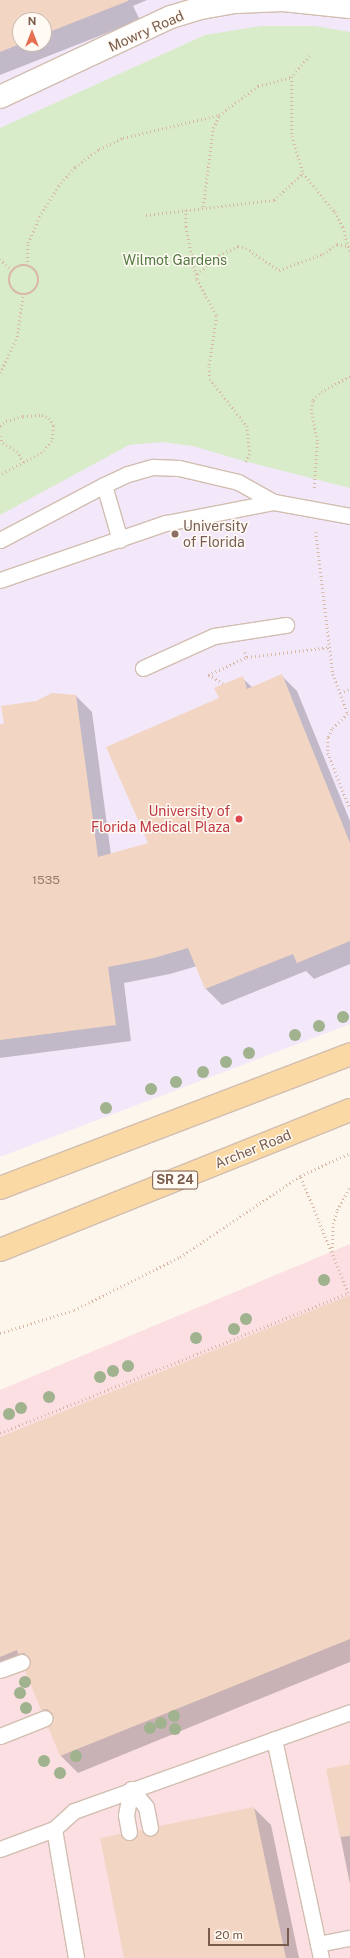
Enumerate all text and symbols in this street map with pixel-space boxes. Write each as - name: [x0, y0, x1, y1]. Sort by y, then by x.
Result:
- street label: Mowry Road: [106, 7, 186, 55]
- north arrow: [12, 12, 52, 52]
- text: N: [28, 15, 36, 27]
- park label: Wilmot Gardens: [123, 252, 227, 268]
- place label: University of Florida: [183, 518, 248, 550]
- marker: University of Florida: [170, 529, 180, 539]
- place label: University of Florida Medical Plaza: [91, 803, 230, 836]
- marker: University of Florida Medical Plaza: [233, 813, 245, 825]
- house number: 1535: [32, 874, 60, 888]
- street label: Archer Road: [212, 1126, 294, 1172]
- road number: SR 24: [152, 1169, 198, 1191]
- scale bar: [210, 1920, 291, 1946]
- text: 20 m: [215, 1928, 243, 1942]

